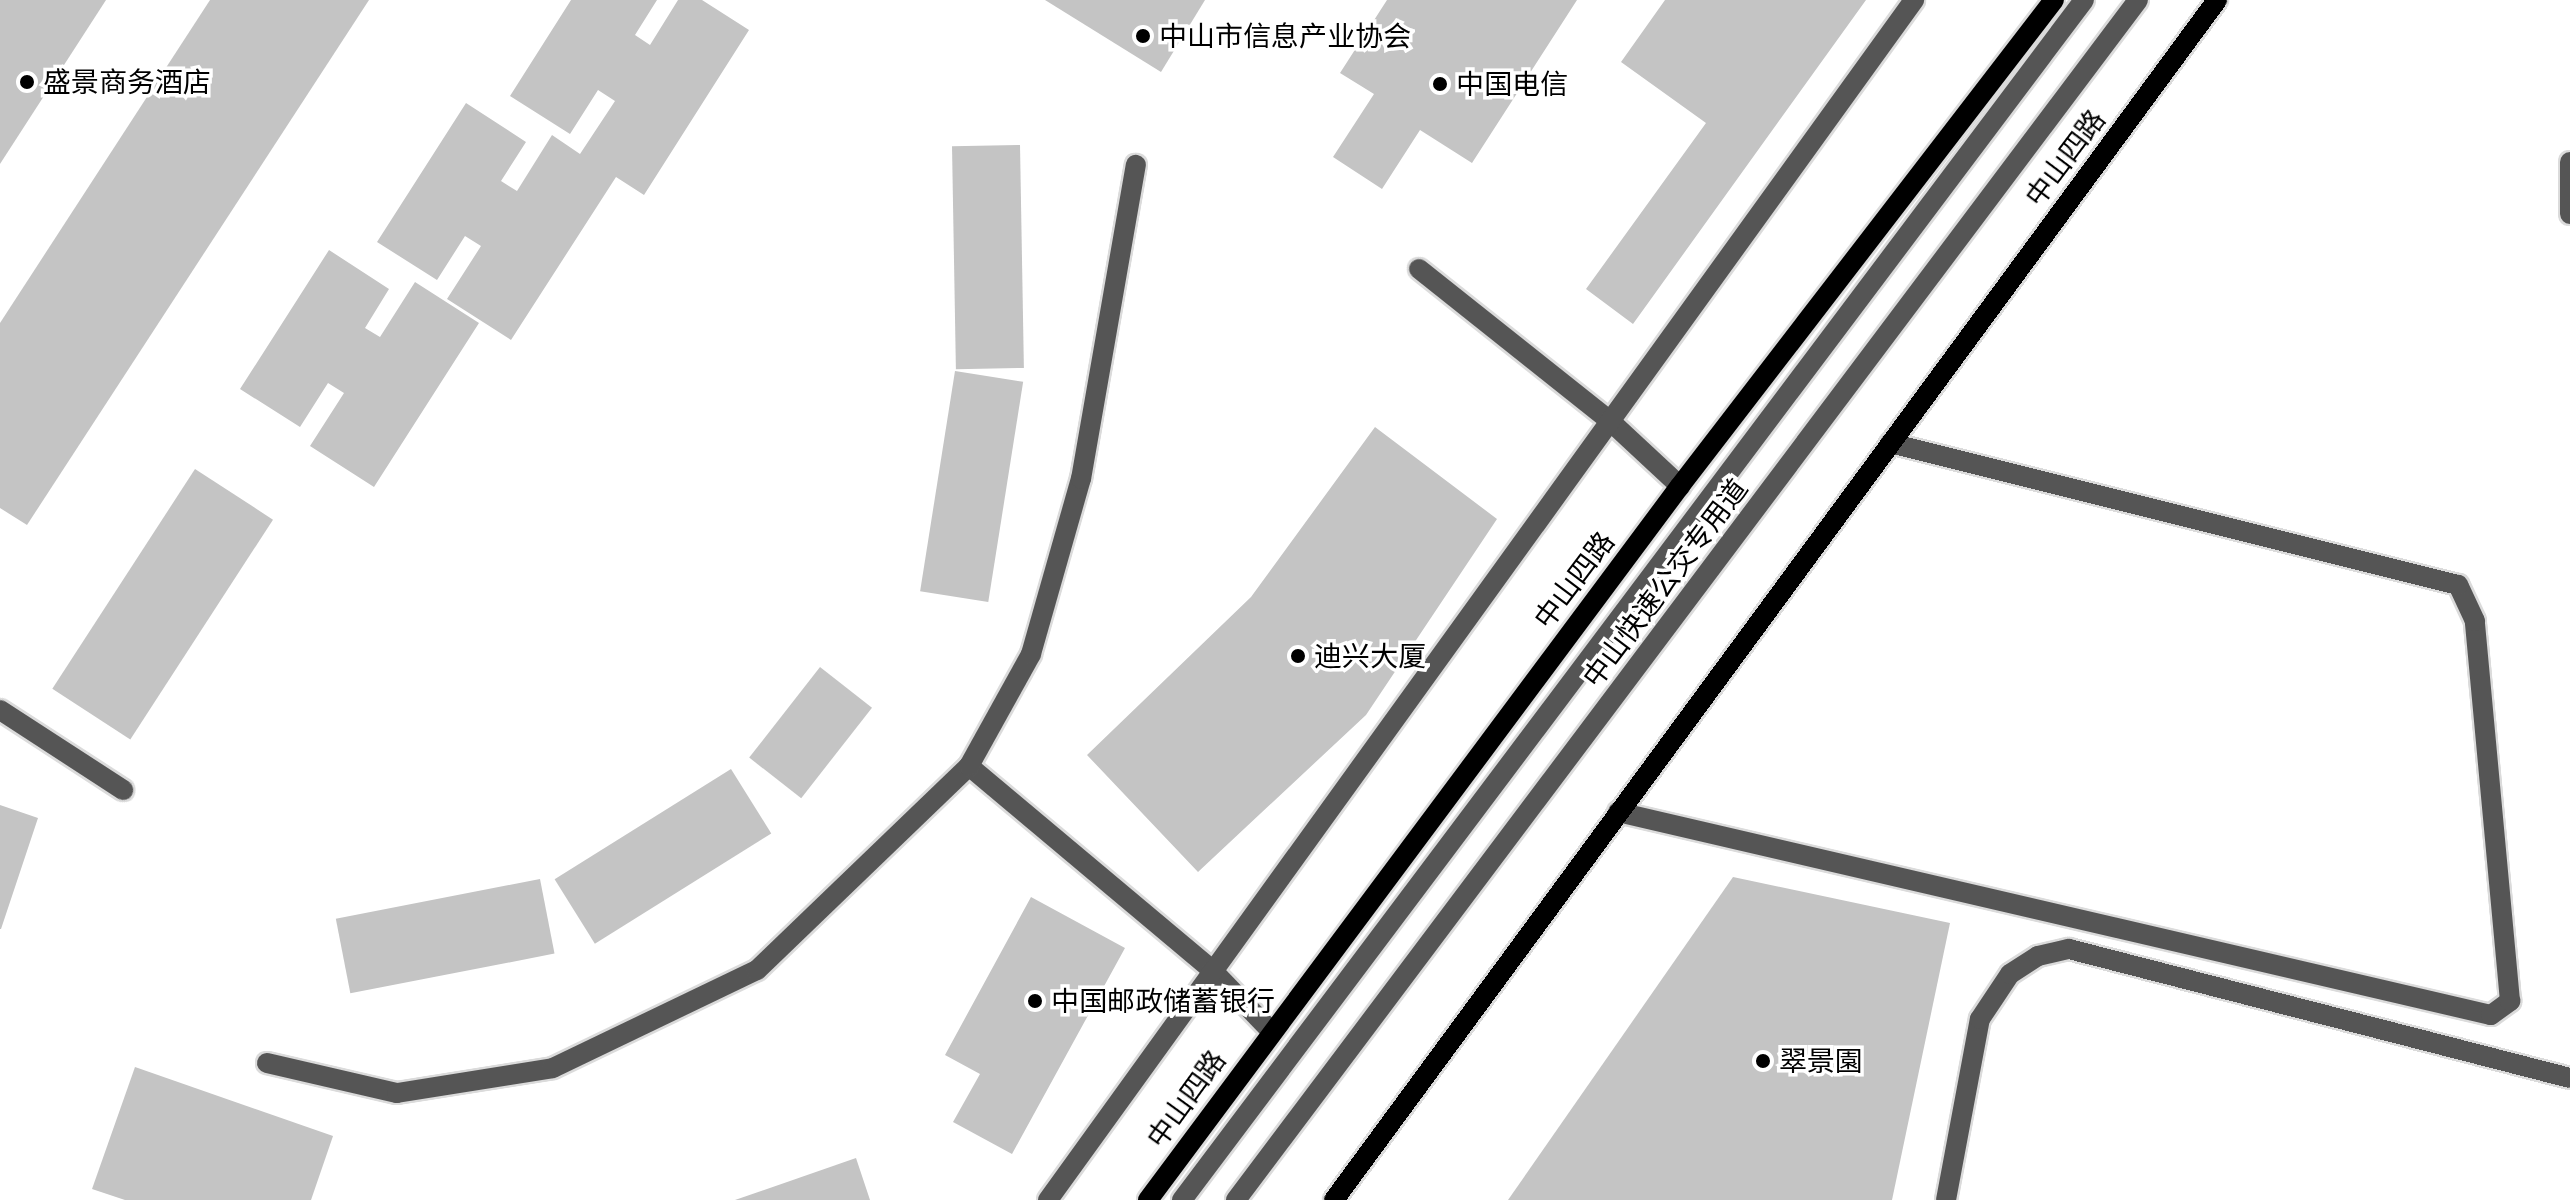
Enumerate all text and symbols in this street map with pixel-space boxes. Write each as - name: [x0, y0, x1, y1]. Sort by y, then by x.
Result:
- place label: 中山市信息产业协会: [1159, 19, 1411, 53]
- marker: 中山市信息产业协会: [1134, 27, 1152, 45]
- place label: 盛景商务酒店: [43, 65, 211, 99]
- place label: 中国电信: [1456, 67, 1568, 101]
- marker: 盛景商务酒店: [18, 73, 36, 91]
- marker: 中国电信: [1431, 75, 1449, 93]
- street label: 中山四路: [2018, 103, 2112, 213]
- street label: 中山快速公交专用道: [1576, 472, 1754, 694]
- street label: 中山四路: [1527, 525, 1621, 635]
- place label: 迪兴大厦: [1314, 639, 1426, 673]
- marker: 迪兴大厦: [1289, 647, 1307, 665]
- place label: 中国邮政储蓄银行: [1051, 984, 1275, 1018]
- marker: 中国邮政储蓄银行: [1026, 992, 1044, 1010]
- street label: 中山四路: [1139, 1044, 1233, 1154]
- place label: 翠景園: [1779, 1044, 1863, 1078]
- marker: 翠景園: [1754, 1052, 1772, 1070]

